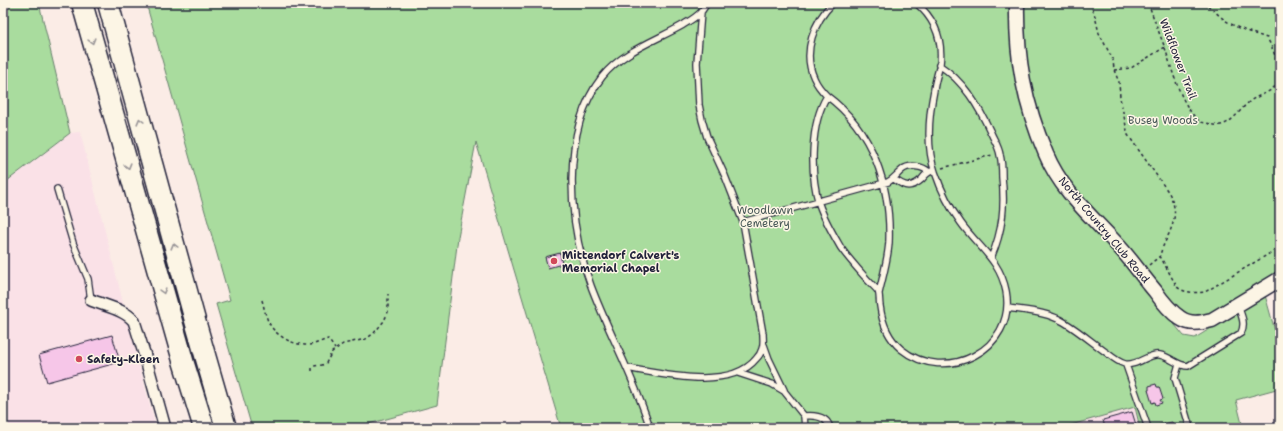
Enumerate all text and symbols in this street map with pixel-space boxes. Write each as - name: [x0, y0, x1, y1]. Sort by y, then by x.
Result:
- street label: Wildflower Trail: [1156, 17, 1201, 102]
- one-way arrow: [87, 37, 96, 44]
- park label: Busey Woods: [1128, 113, 1198, 128]
- one-way arrow: [137, 118, 145, 124]
- one-way arrow: [123, 162, 132, 169]
- street label: North Country Club Road: [1055, 174, 1153, 286]
- park label: Woodlawn Cemetery: [737, 203, 793, 231]
- one-way arrow: [171, 243, 179, 250]
- place label: Mittendorf Calvert's Memorial Chapel: [562, 248, 679, 276]
- marker: Mittendorf Calvert's Memorial Chapel: [549, 256, 559, 266]
- one-way arrow: [158, 287, 167, 294]
- place label: Safety-Kleen: [87, 352, 160, 367]
- marker: Safety-Kleen: [74, 354, 84, 364]

